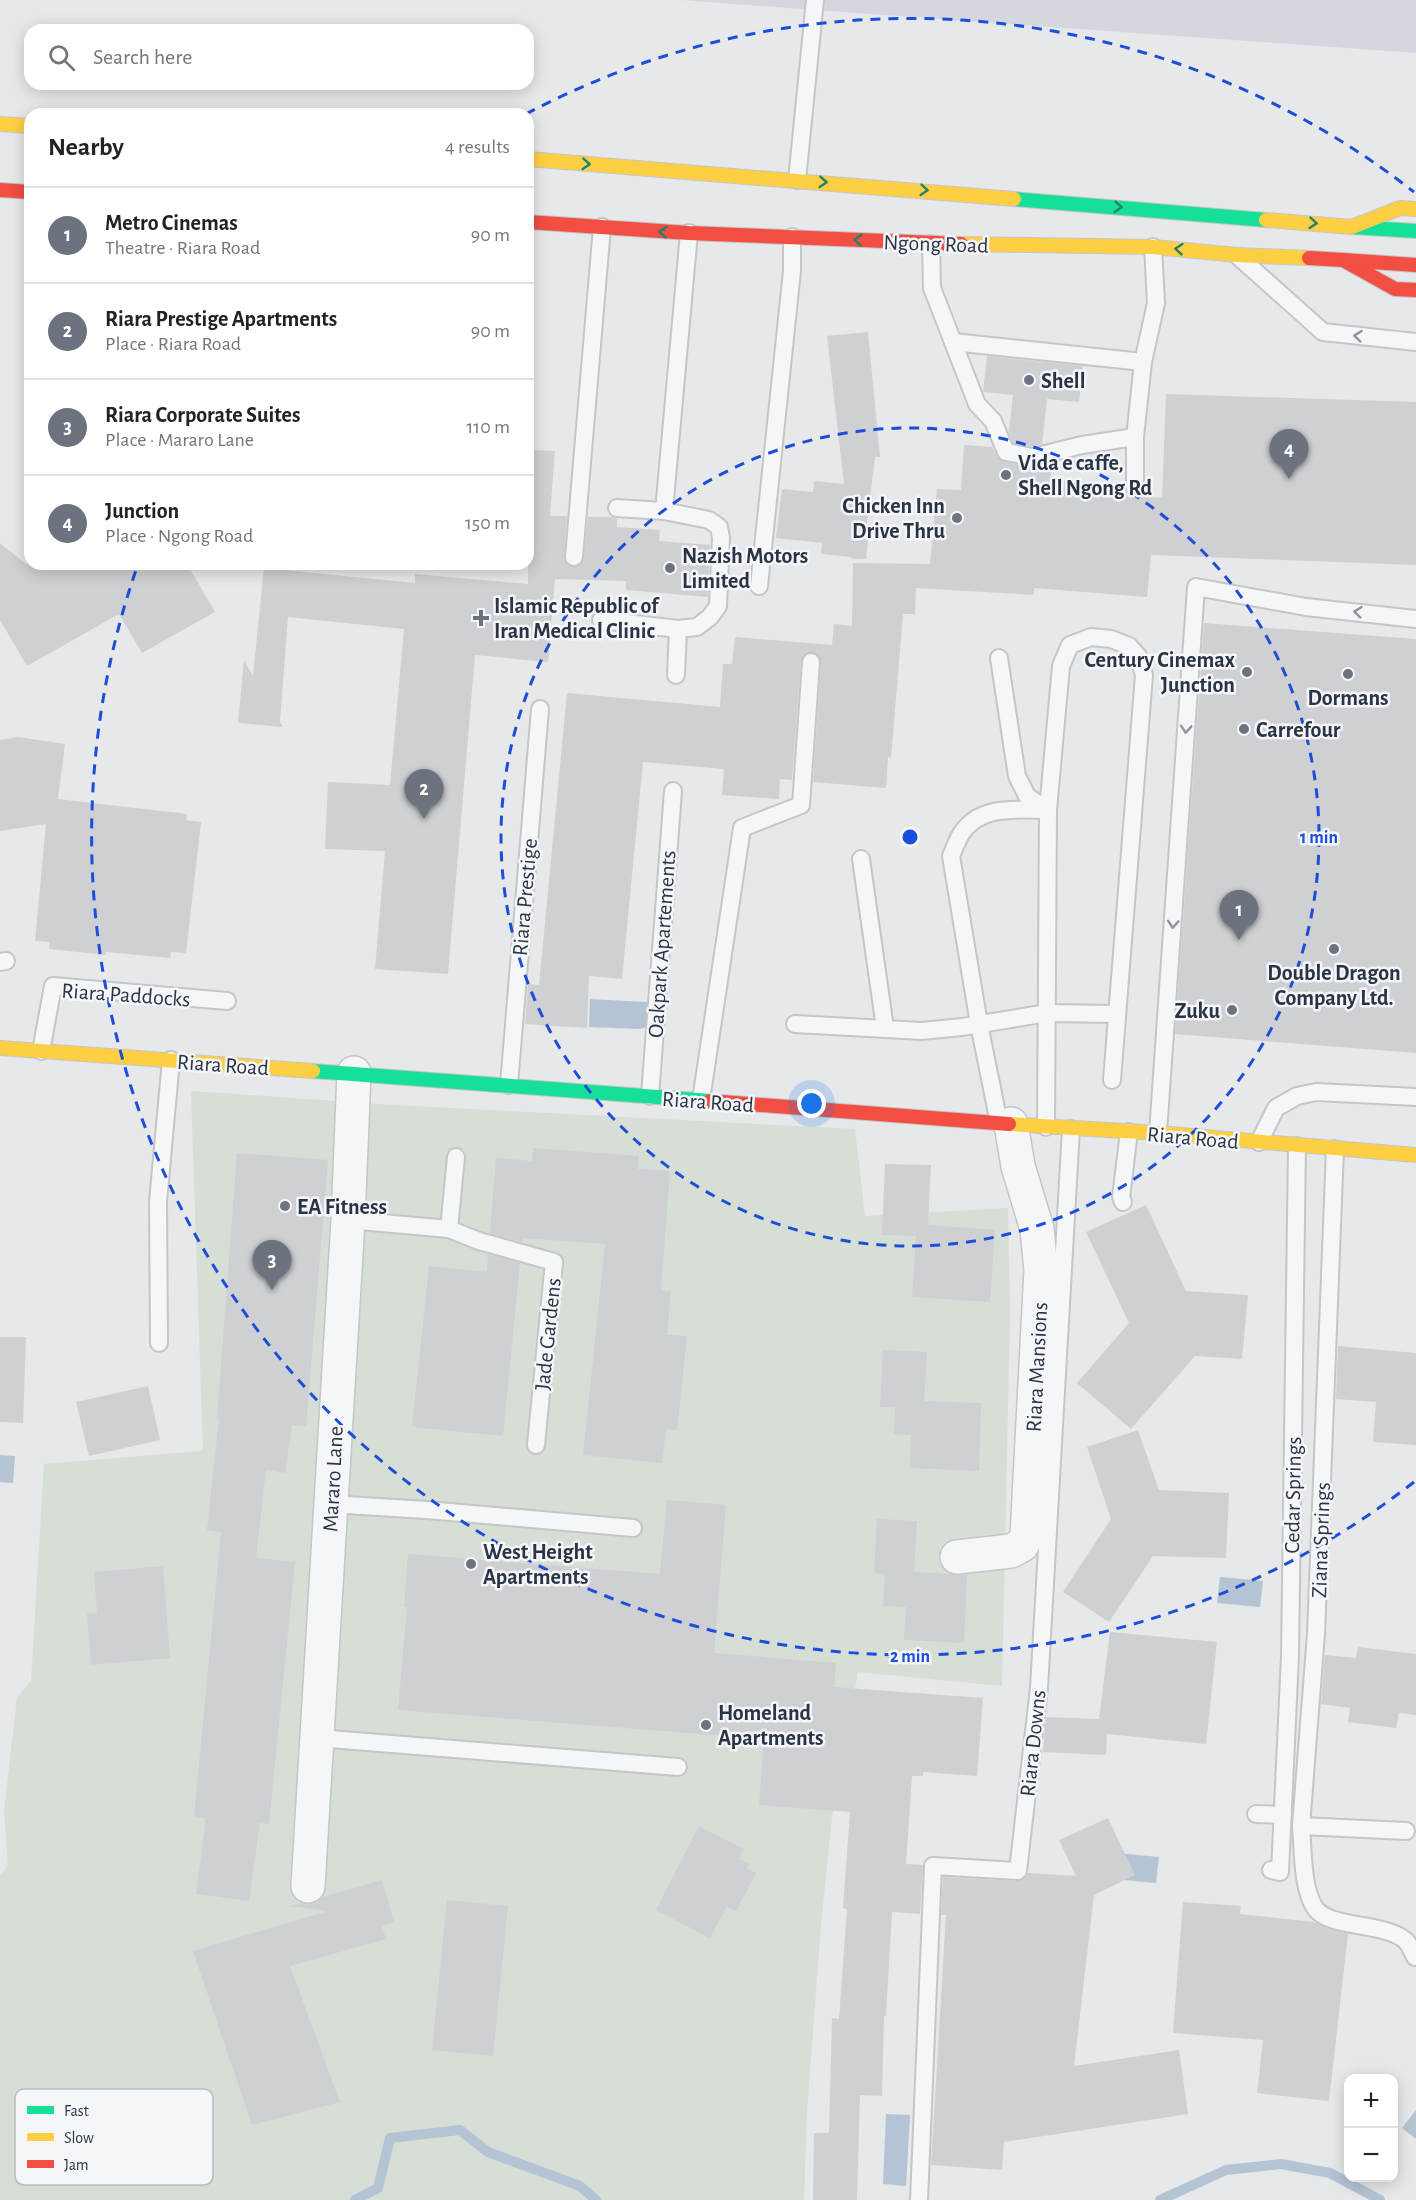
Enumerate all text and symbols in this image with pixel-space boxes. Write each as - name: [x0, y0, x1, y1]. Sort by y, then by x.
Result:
- search box: [24, 24, 534, 90]
- icon: search: [45, 41, 78, 74]
- text: Search here: [93, 46, 192, 68]
- text: Nearby: [48, 134, 124, 160]
- text: 4 results: [445, 137, 510, 157]
- one-way arrow: [582, 157, 591, 170]
- one-way arrow: [818, 175, 827, 188]
- one-way arrow: [919, 183, 929, 196]
- one-way arrow: [1114, 200, 1123, 213]
- text: Metro Cinemas: [105, 212, 238, 234]
- one-way arrow: [1308, 216, 1317, 229]
- text: 1: [64, 225, 71, 245]
- text: 90 m: [471, 225, 510, 245]
- one-way arrow: [659, 225, 668, 238]
- street label: Ngong Road: [883, 231, 989, 257]
- one-way arrow: [853, 233, 862, 246]
- text: Theatre · Riara Road: [105, 238, 260, 258]
- one-way arrow: [1174, 243, 1183, 256]
- text: Riara Prestige Apartments: [105, 308, 337, 330]
- text: 2: [63, 321, 72, 341]
- text: 90 m: [471, 321, 510, 341]
- one-way arrow: [1353, 330, 1362, 343]
- text: Place · Riara Road: [105, 334, 241, 354]
- place label: Shell: [1041, 370, 1085, 392]
- marker: Shell: [1022, 373, 1036, 387]
- text: Riara Corporate Suites: [105, 404, 300, 426]
- text: 3: [63, 417, 72, 437]
- text: 110 m: [466, 417, 510, 437]
- text: Place · Mararo Lane: [105, 430, 254, 450]
- pin: 4: [1270, 430, 1308, 479]
- place label: Vida e caffe, Shell Ngong Rd: [1018, 452, 1152, 499]
- marker: Vida e caffe, Shell Ngong Rd: [999, 468, 1013, 482]
- place label: Chicken Inn Drive Thru: [842, 495, 946, 542]
- text: Junction: [105, 500, 179, 522]
- marker: Chicken Inn Drive Thru: [950, 511, 964, 525]
- text: 4: [62, 513, 73, 533]
- text: 150 m: [465, 513, 510, 533]
- text: Place · Ngong Road: [105, 526, 253, 546]
- place label: Nazish Motors Limited: [682, 545, 808, 592]
- marker: Nazish Motors Limited: [663, 561, 677, 575]
- place label: Islamic Republic of Iran Medical Clinic: [494, 595, 660, 642]
- one-way arrow: [1353, 607, 1362, 619]
- marker: Islamic Republic of Iran Medical Clinic: [472, 609, 490, 627]
- place label: Century Cinemax Junction: [1085, 649, 1235, 696]
- marker: Century Cinemax Junction: [1240, 665, 1254, 679]
- marker: Dormans: [1341, 667, 1355, 681]
- place label: Dormans: [1307, 687, 1389, 709]
- place label: Carrefour: [1256, 719, 1341, 741]
- marker: Carrefour: [1237, 722, 1251, 736]
- one-way arrow: [1180, 725, 1193, 734]
- pin: 2: [404, 770, 444, 819]
- centre of rings: [900, 827, 920, 847]
- text: 1 min: [1300, 829, 1338, 847]
- street label: Riara Prestige: [509, 837, 541, 957]
- street label: Oakpark Apartements: [644, 850, 680, 1038]
- pin: 1: [1220, 890, 1258, 940]
- one-way arrow: [1167, 919, 1180, 928]
- marker: Double Dragon Company Ltd.: [1327, 942, 1341, 956]
- place label: Double Dragon Company Ltd.: [1267, 962, 1401, 1010]
- street label: Riara Paddocks: [61, 980, 191, 1010]
- place label: Zuku: [1174, 1000, 1221, 1022]
- marker: Zuku: [1225, 1003, 1239, 1017]
- street label: Riara Road: [176, 1051, 270, 1079]
- street label: Riara Road: [661, 1088, 755, 1116]
- your location: [797, 1089, 826, 1118]
- street label: Riara Road: [1146, 1123, 1240, 1153]
- place label: EA Fitness: [297, 1196, 387, 1218]
- marker: EA Fitness: [278, 1199, 292, 1213]
- pin: 3: [252, 1240, 292, 1290]
- street label: Jade Gardens: [531, 1277, 565, 1391]
- street label: Riara Mansions: [1023, 1301, 1051, 1433]
- street label: Mararo Lane: [319, 1426, 347, 1533]
- street label: Cedar Springs: [1281, 1436, 1305, 1554]
- street label: Ziana Springs: [1308, 1482, 1334, 1598]
- place label: West Height Apartments: [483, 1541, 593, 1588]
- marker: West Height Apartments: [464, 1557, 478, 1571]
- text: 2 min: [890, 1648, 930, 1666]
- street label: Riara Downs: [1016, 1689, 1050, 1798]
- place label: Homeland Apartments: [718, 1702, 823, 1749]
- marker: Homeland Apartments: [699, 1718, 713, 1732]
- map controls: [1344, 2074, 1398, 2182]
- button: +: [1344, 2074, 1398, 2128]
- legend: [15, 2089, 213, 2185]
- text: Fast: [64, 2103, 89, 2119]
- button: −: [1344, 2128, 1398, 2182]
- text: Slow: [64, 2130, 94, 2146]
- text: Jam: [64, 2157, 89, 2173]

